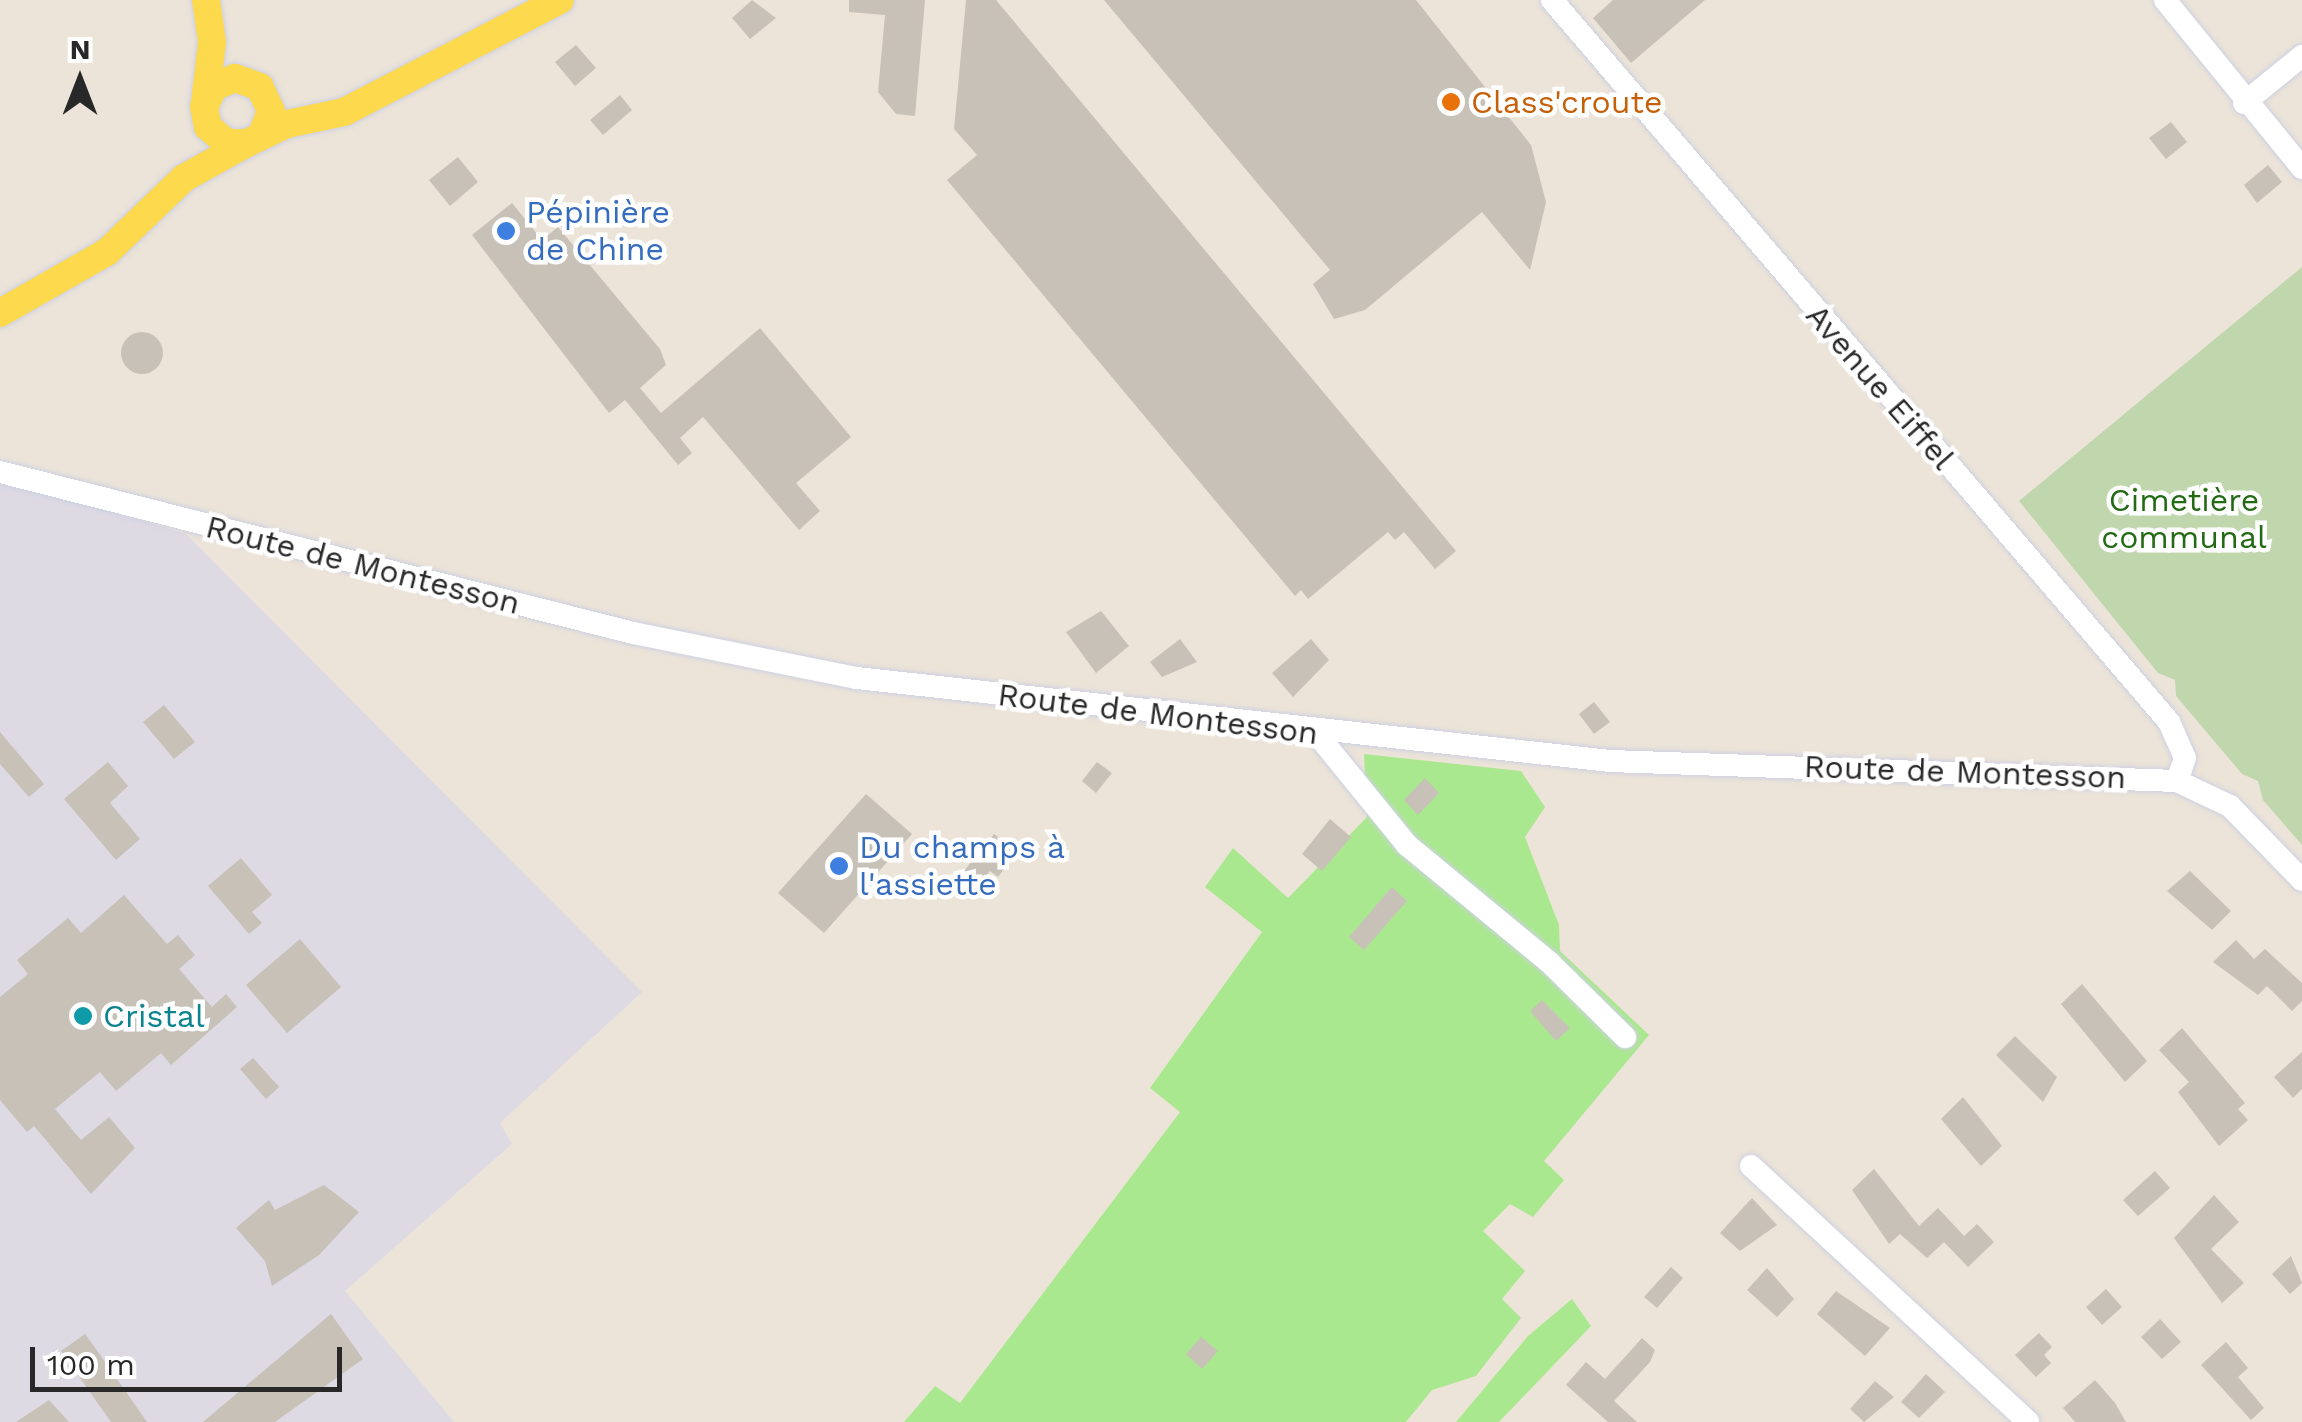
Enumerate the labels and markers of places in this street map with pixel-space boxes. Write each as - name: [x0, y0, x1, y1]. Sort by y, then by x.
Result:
- place label: Class'croute: [1471, 83, 1662, 121]
- marker: Class'croute: [1440, 91, 1462, 113]
- place label: Pépinière de Chine: [526, 194, 670, 269]
- marker: Pépinière de Chine: [495, 220, 517, 242]
- place label: Du champs à l'assiette: [859, 829, 1065, 904]
- marker: Du champs à l'assiette: [828, 855, 850, 877]
- place label: Cristal: [103, 997, 205, 1035]
- marker: Cristal: [72, 1005, 94, 1027]

